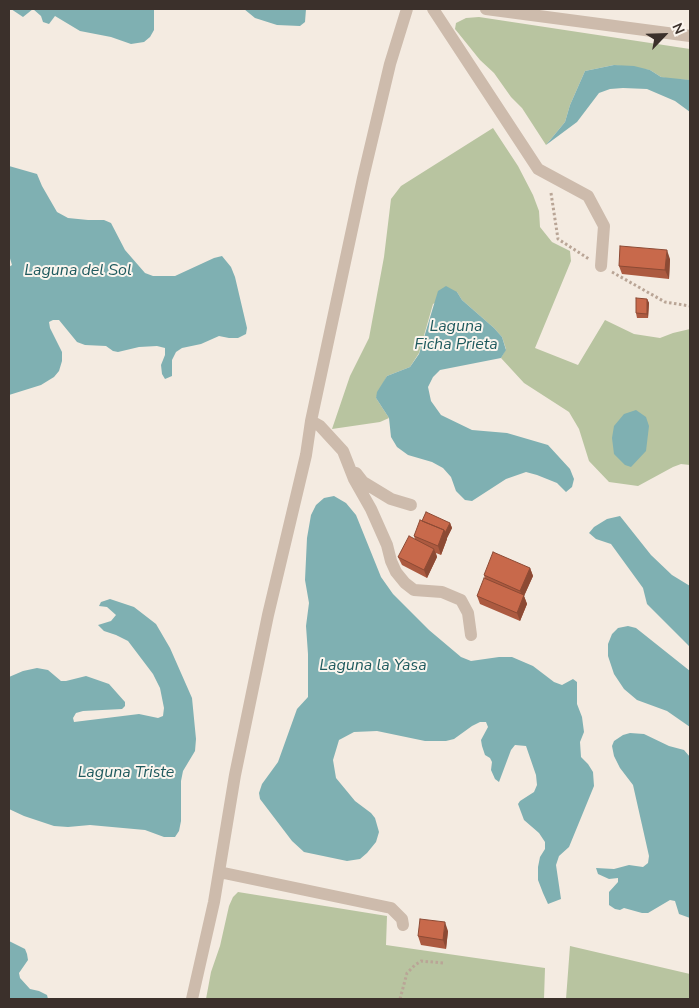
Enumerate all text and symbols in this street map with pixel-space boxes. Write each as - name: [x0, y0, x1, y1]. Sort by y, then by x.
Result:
- north arrow: [639, 10, 689, 60]
- text: N: [667, 20, 689, 37]
- water label: Laguna del Sol: [24, 261, 132, 281]
- water label: Laguna Ficha Prieta: [414, 317, 498, 355]
- water label: Laguna la Yasa: [319, 656, 427, 676]
- water label: Laguna Triste: [78, 763, 174, 783]

